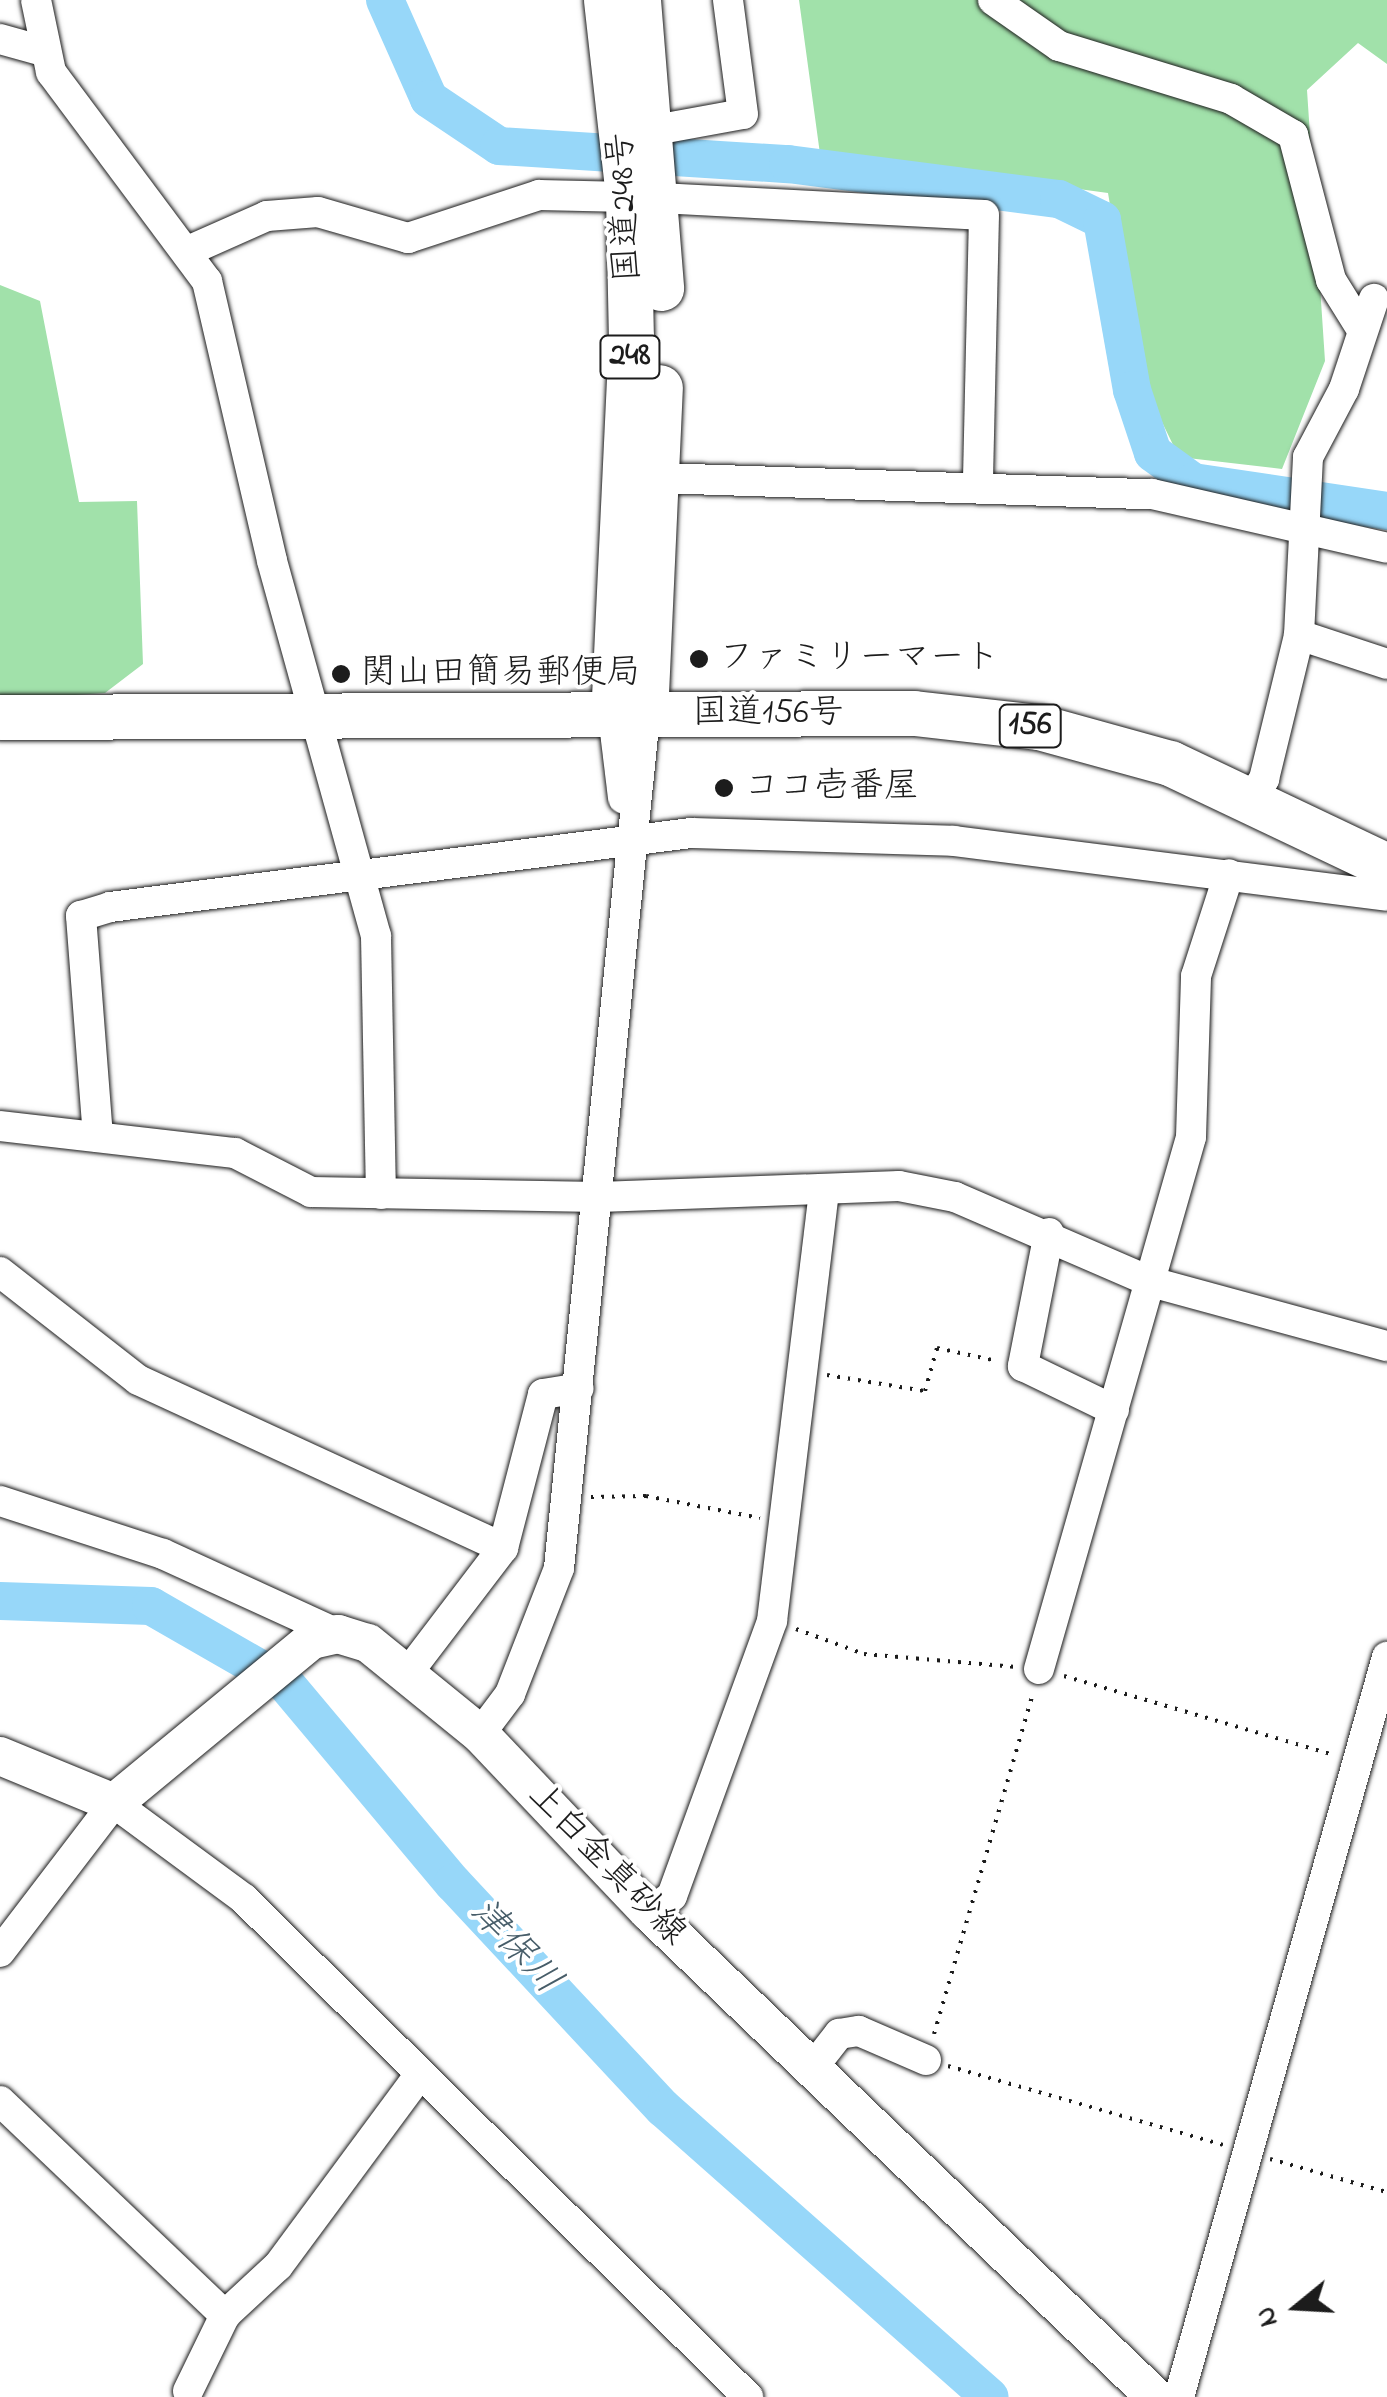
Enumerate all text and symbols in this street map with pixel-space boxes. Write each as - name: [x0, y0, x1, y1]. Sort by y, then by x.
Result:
- street label: 国道248号: [601, 131, 651, 283]
- road number: 248: [598, 330, 662, 384]
- place label: ファミリーマート: [719, 638, 999, 680]
- marker: ファミリーマート: [688, 648, 710, 670]
- place label: 関山田簡易郵便局: [361, 653, 641, 695]
- marker: 関山田簡易郵便局: [330, 663, 352, 685]
- street label: 国道156号: [692, 693, 844, 735]
- road number: 156: [998, 699, 1062, 753]
- place label: ココ壱番屋: [744, 767, 919, 809]
- marker: ココ壱番屋: [713, 777, 735, 799]
- street label: 上白金真砂線: [518, 1775, 694, 1955]
- water label: 津保川: [458, 1891, 570, 2005]
- north arrow: [1247, 2257, 1347, 2357]
- text: N: [1246, 2301, 1290, 2332]

